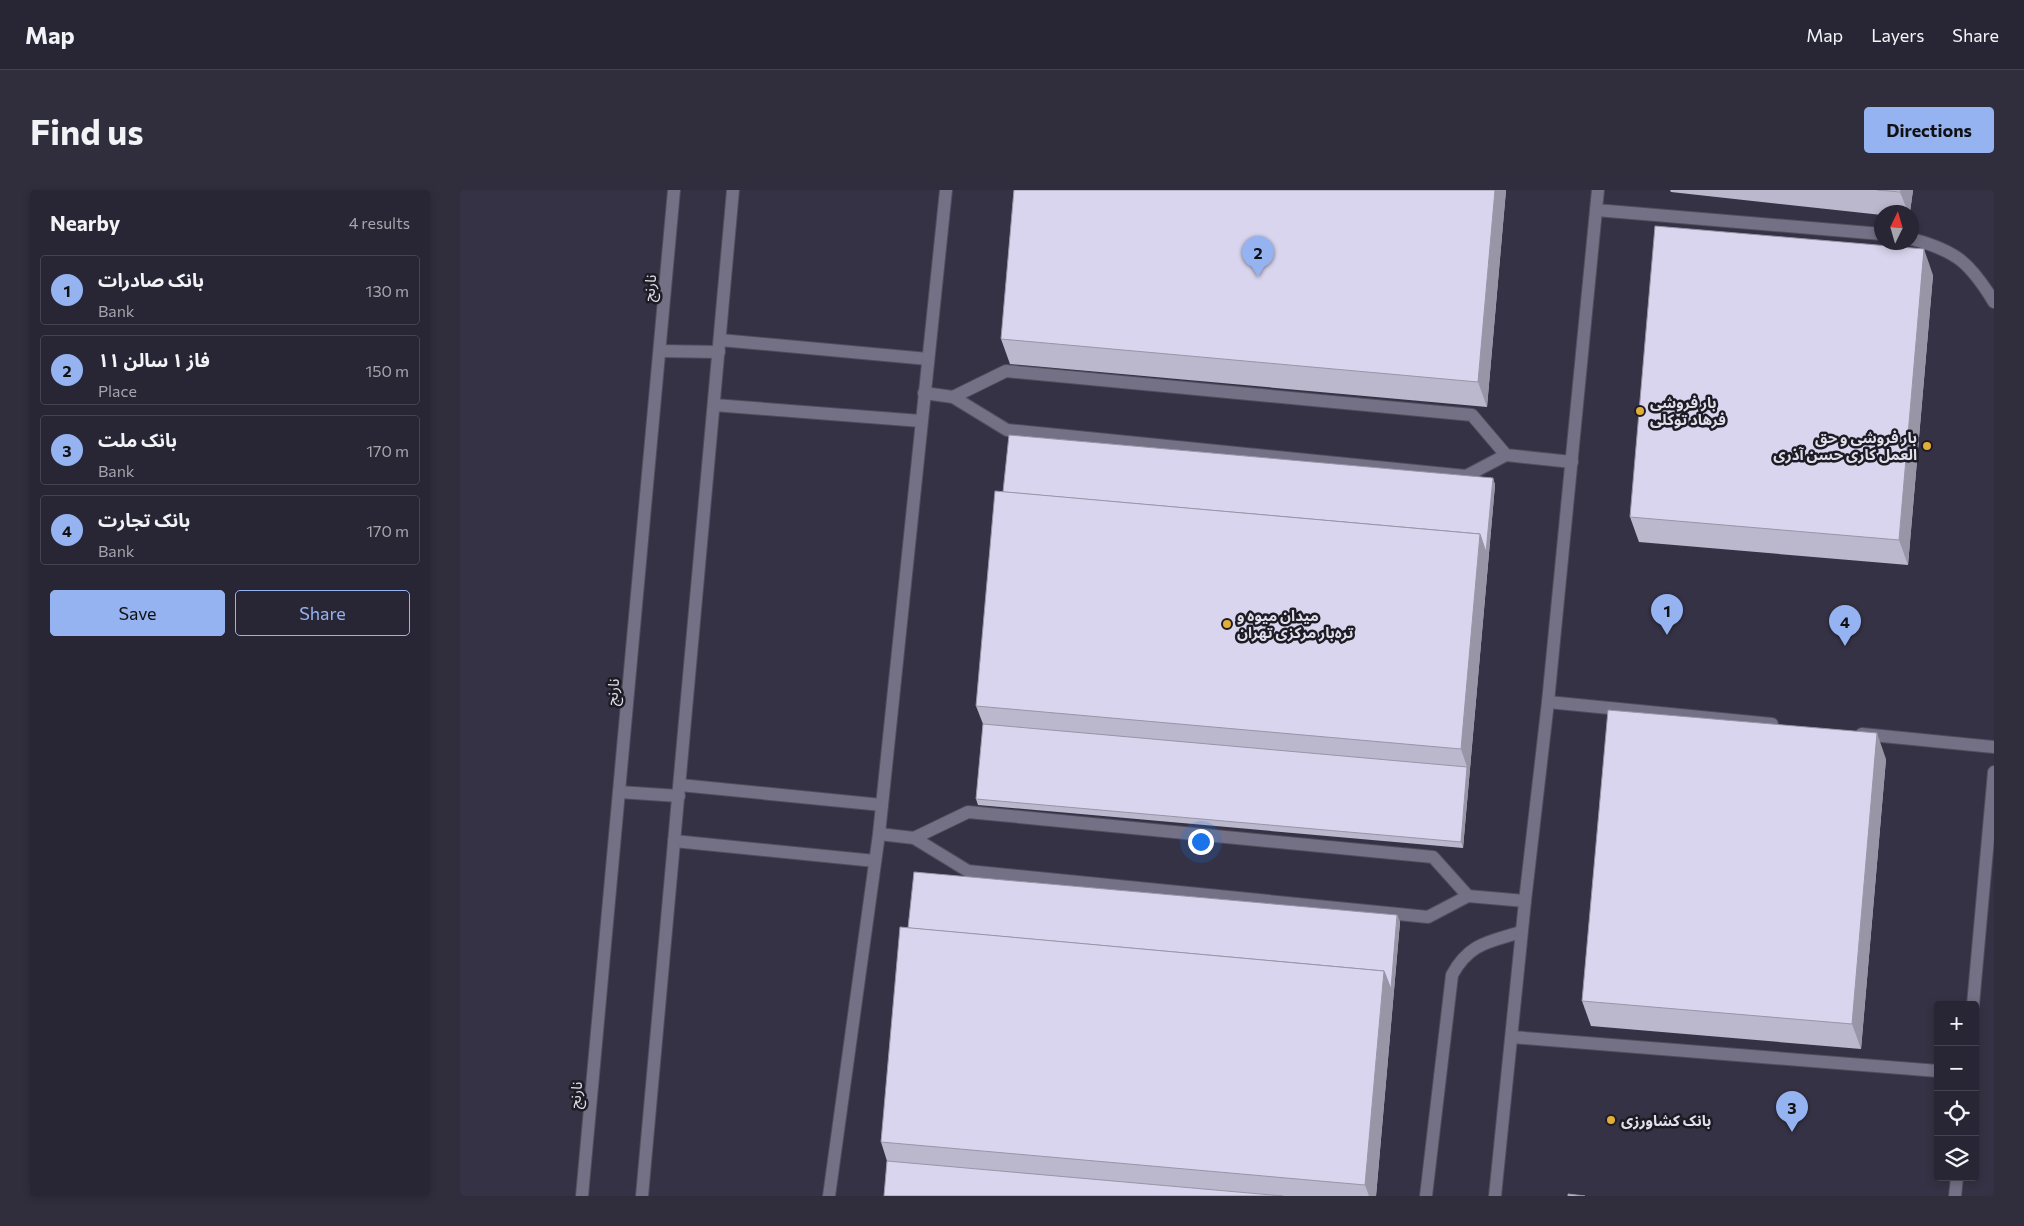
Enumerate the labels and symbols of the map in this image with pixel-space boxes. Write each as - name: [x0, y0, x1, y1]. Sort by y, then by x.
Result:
- north arrow: [1874, 205, 1919, 250]
- pin: 2: [1242, 236, 1274, 277]
- street label: نارنج: [639, 274, 663, 303]
- place label: بار فروشی فرهاد توکلی: [1650, 393, 1726, 429]
- marker: بار فروشی فرهاد توکلی: [1634, 405, 1646, 417]
- place label: بار فروشی و حق العمل کاری حسن آذری: [1773, 428, 1917, 464]
- marker: بار فروشی و حق العمل کاری حسن آذری: [1921, 440, 1933, 452]
- pin: 1: [1651, 594, 1683, 635]
- pin: 4: [1829, 605, 1861, 646]
- place label: میدان میوه و تره‌بار مرکزی تهران: [1237, 606, 1354, 642]
- marker: میدان میوه و تره‌بار مرکزی تهران: [1221, 618, 1233, 630]
- street label: نارنج: [602, 678, 626, 707]
- your location: [1188, 829, 1214, 855]
- street label: نارنج: [565, 1081, 589, 1110]
- pin: 3: [1776, 1091, 1808, 1132]
- place label: بانک کشاورزی: [1621, 1111, 1711, 1130]
- marker: بانک کشاورزی: [1605, 1114, 1617, 1126]

